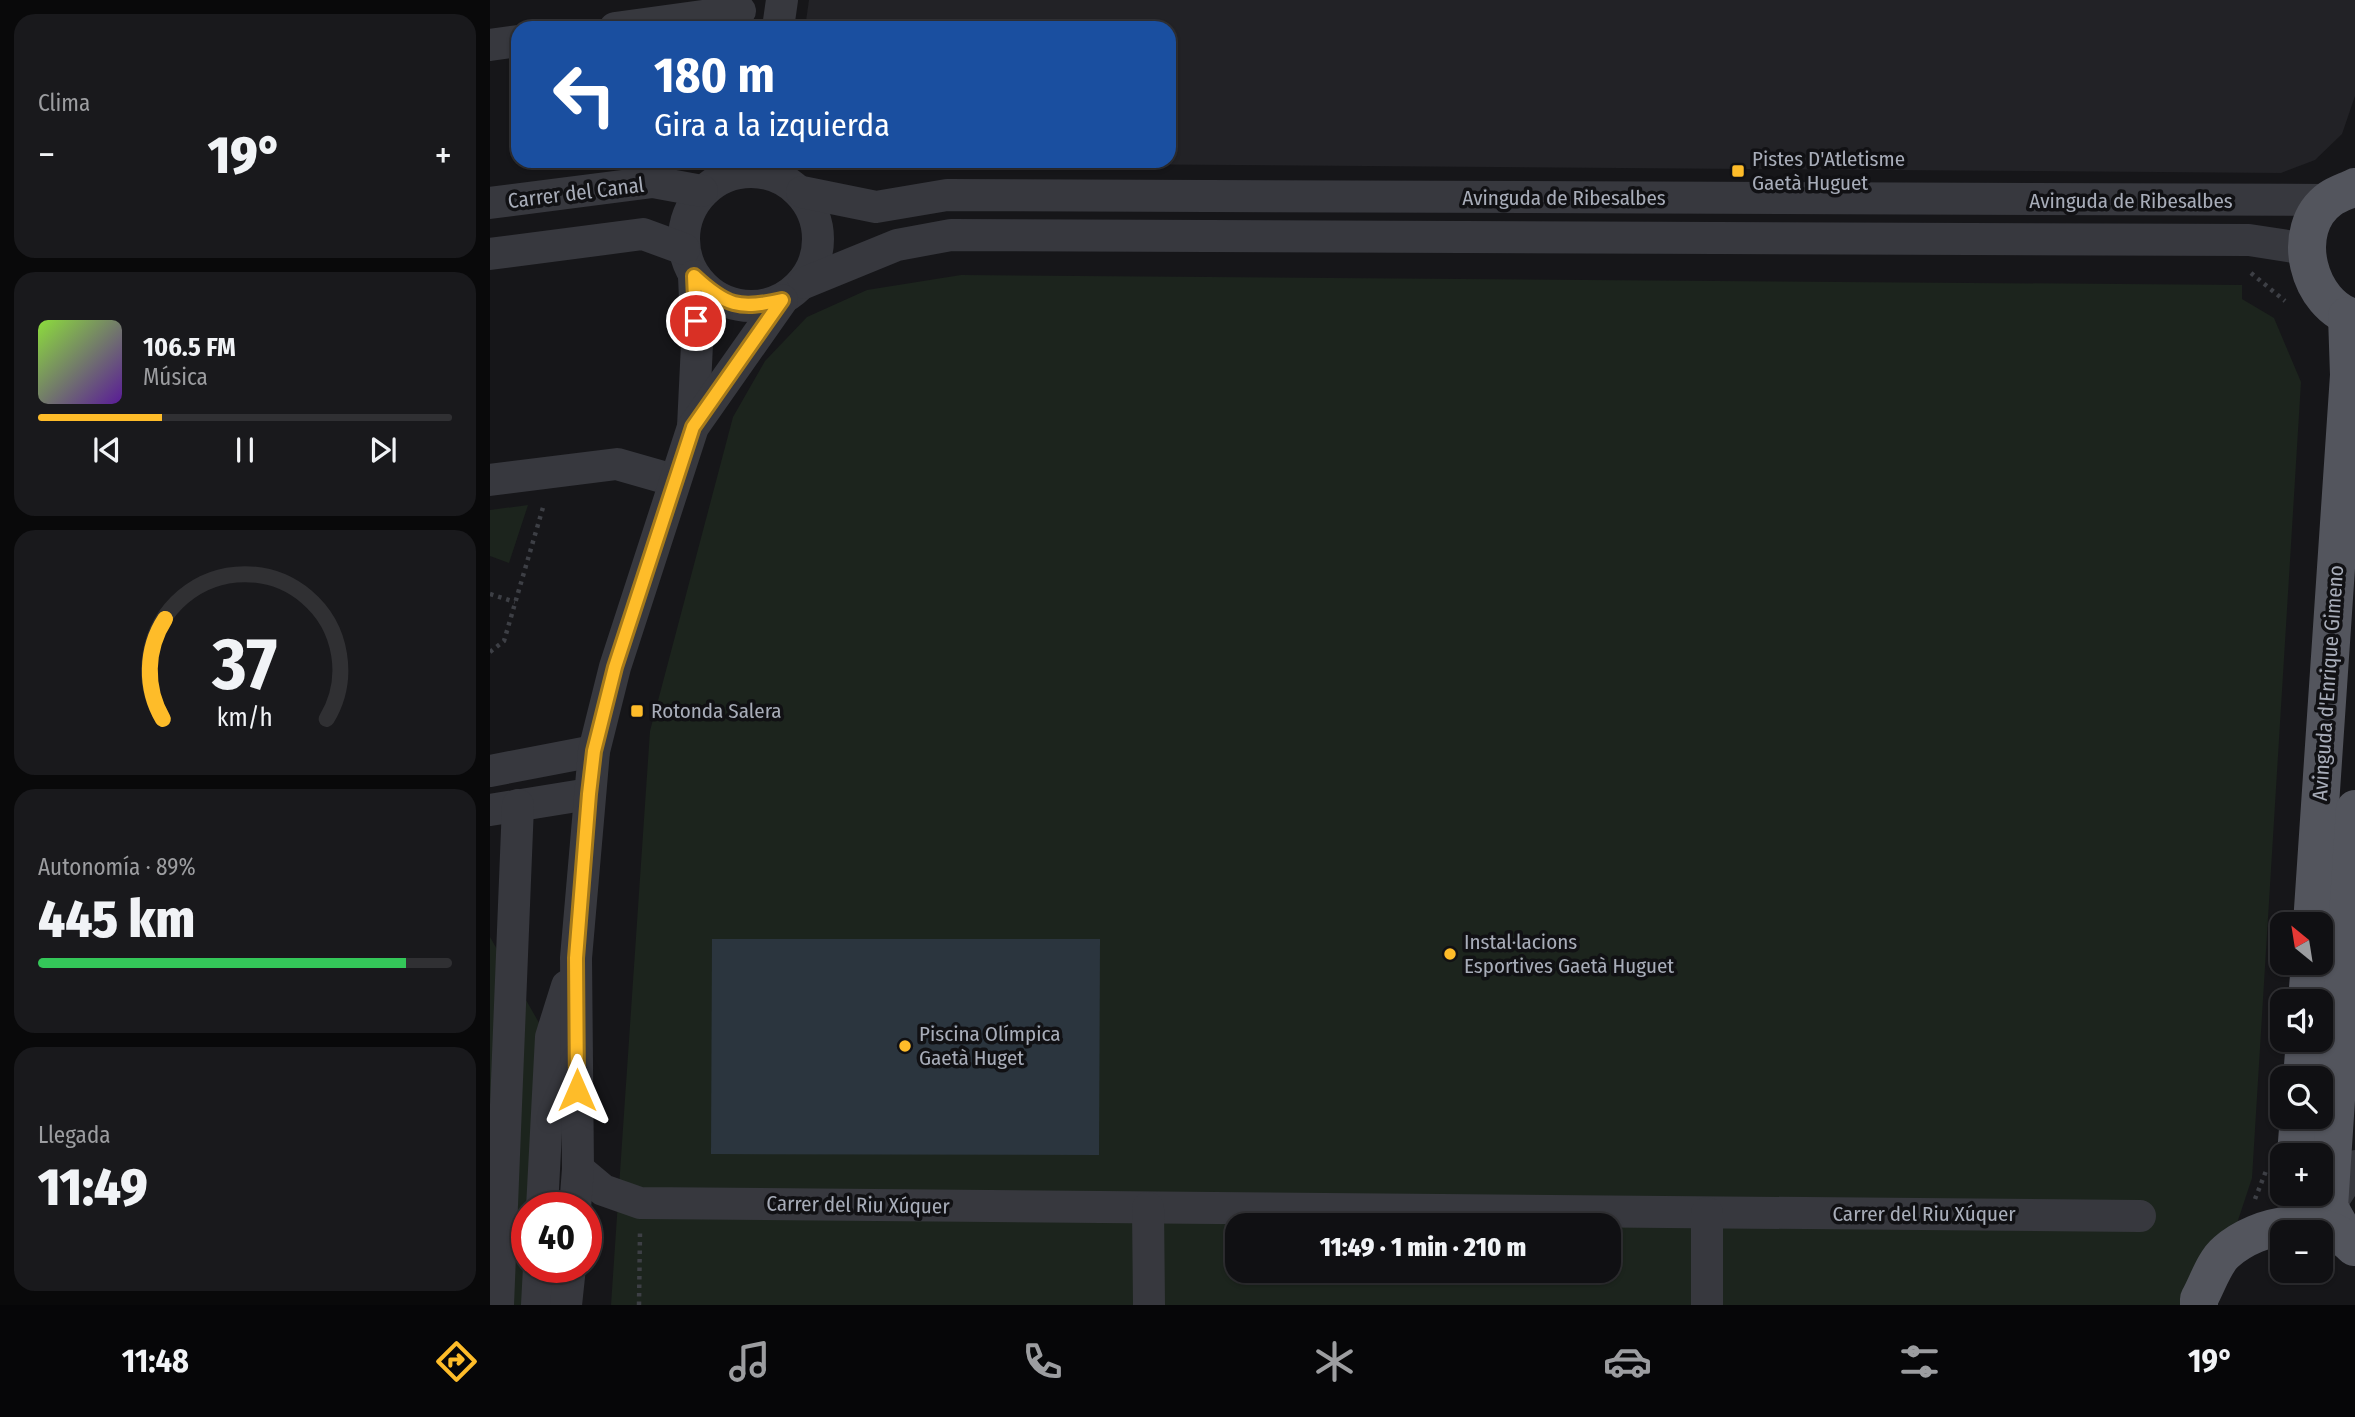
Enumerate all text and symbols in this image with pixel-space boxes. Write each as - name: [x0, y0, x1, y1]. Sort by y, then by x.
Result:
- text: 180 m: [654, 46, 775, 105]
- icon: left: [539, 49, 630, 140]
- text: Clima: [38, 89, 90, 117]
- text: Gira a la izquierda: [654, 106, 890, 144]
- text: 19°: [208, 124, 282, 187]
- text: −: [38, 132, 55, 178]
- text: +: [435, 132, 452, 178]
- place label: Pistes D'Atletisme Gaetà Huguet: [1752, 146, 1905, 196]
- marker: Pistes D'Atletisme Gaetà Huguet: [1730, 163, 1746, 179]
- street label: Carrer del Canal: [506, 172, 646, 214]
- street label: Avinguda de Ribesalbes: [1462, 185, 1666, 211]
- street label: Avinguda de Ribesalbes: [2029, 188, 2233, 214]
- pin: [666, 291, 726, 351]
- icon: arrive: [677, 302, 715, 340]
- text: 106.5 FM: [143, 332, 236, 363]
- text: Música: [143, 363, 208, 391]
- icon: previous: [88, 431, 126, 469]
- icon: pause: [226, 431, 264, 469]
- icon: next: [364, 431, 402, 469]
- street label: Avinguda d'Enrique Gimeno: [2307, 564, 2349, 802]
- text: 37: [211, 621, 278, 708]
- place label: Rotonda Salera: [651, 698, 782, 724]
- text: km/h: [217, 702, 273, 732]
- marker: Rotonda Salera: [629, 703, 645, 719]
- text: Autonomía · 89%: [38, 853, 196, 881]
- text: 445 km: [38, 888, 195, 951]
- north arrow: [2270, 912, 2333, 975]
- map controls: [2270, 912, 2333, 1283]
- place label: Instal·lacions Esportives Gaetà Huguet: [1464, 929, 1674, 979]
- marker: Instal·lacions Esportives Gaetà Huguet: [1442, 946, 1458, 962]
- button: sound: [2270, 989, 2333, 1052]
- place label: Piscina Olímpica Gaetà Huget: [919, 1021, 1061, 1071]
- marker: Piscina Olímpica Gaetà Huget: [897, 1038, 913, 1054]
- position arrow: [540, 1053, 614, 1127]
- button: search: [2270, 1066, 2333, 1129]
- text: Llegada: [38, 1121, 110, 1149]
- button: +: [2270, 1143, 2333, 1206]
- text: 11:49: [38, 1156, 148, 1219]
- street label: Carrer del Riu Xúquer: [766, 1190, 950, 1220]
- speed limit sign: 40: [511, 1192, 602, 1283]
- street label: Carrer del Riu Xúquer: [1832, 1201, 2016, 1227]
- button: −: [2270, 1220, 2333, 1283]
- text: 11:49 · 1 min · 210 m: [1320, 1232, 1526, 1263]
- icon: directions: [432, 1337, 481, 1386]
- icon: music: [725, 1337, 774, 1386]
- icon: phone: [1018, 1337, 1067, 1386]
- icon: climate: [1310, 1337, 1359, 1386]
- icon: car: [1603, 1337, 1652, 1386]
- icon: filters: [1895, 1337, 1944, 1386]
- text: 11:48: [122, 1342, 189, 1380]
- text: 19°: [2188, 1342, 2233, 1380]

